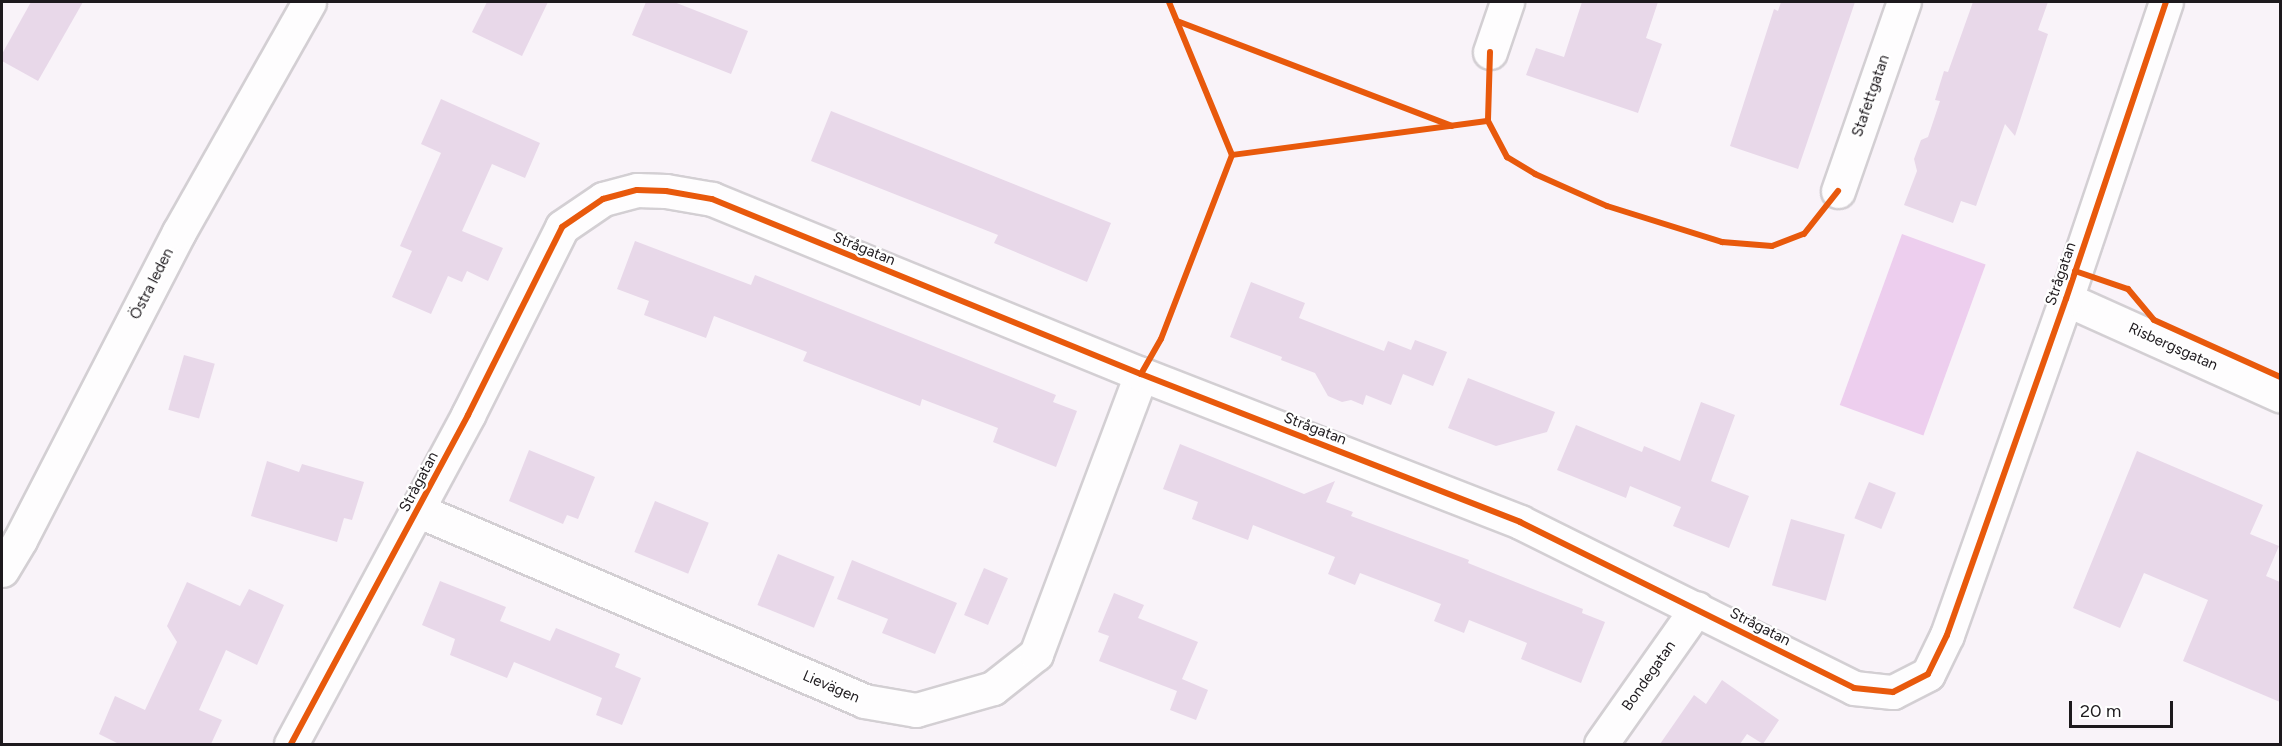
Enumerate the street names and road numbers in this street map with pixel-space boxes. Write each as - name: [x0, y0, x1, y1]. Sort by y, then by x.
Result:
- street label: Stafettgatan: [1849, 53, 1893, 139]
- street label: Strågatan: [830, 228, 898, 270]
- street label: Strågatan: [2042, 240, 2080, 308]
- street label: Östra leden: [126, 245, 178, 323]
- street label: Risbergsgatan: [2126, 319, 2220, 375]
- street label: Strågatan: [1281, 409, 1349, 449]
- street label: Strågatan: [396, 449, 442, 515]
- street label: Strågatan: [1727, 604, 1793, 650]
- street label: Bondegatan: [1618, 638, 1680, 714]
- street label: Lievägen: [800, 667, 862, 707]

